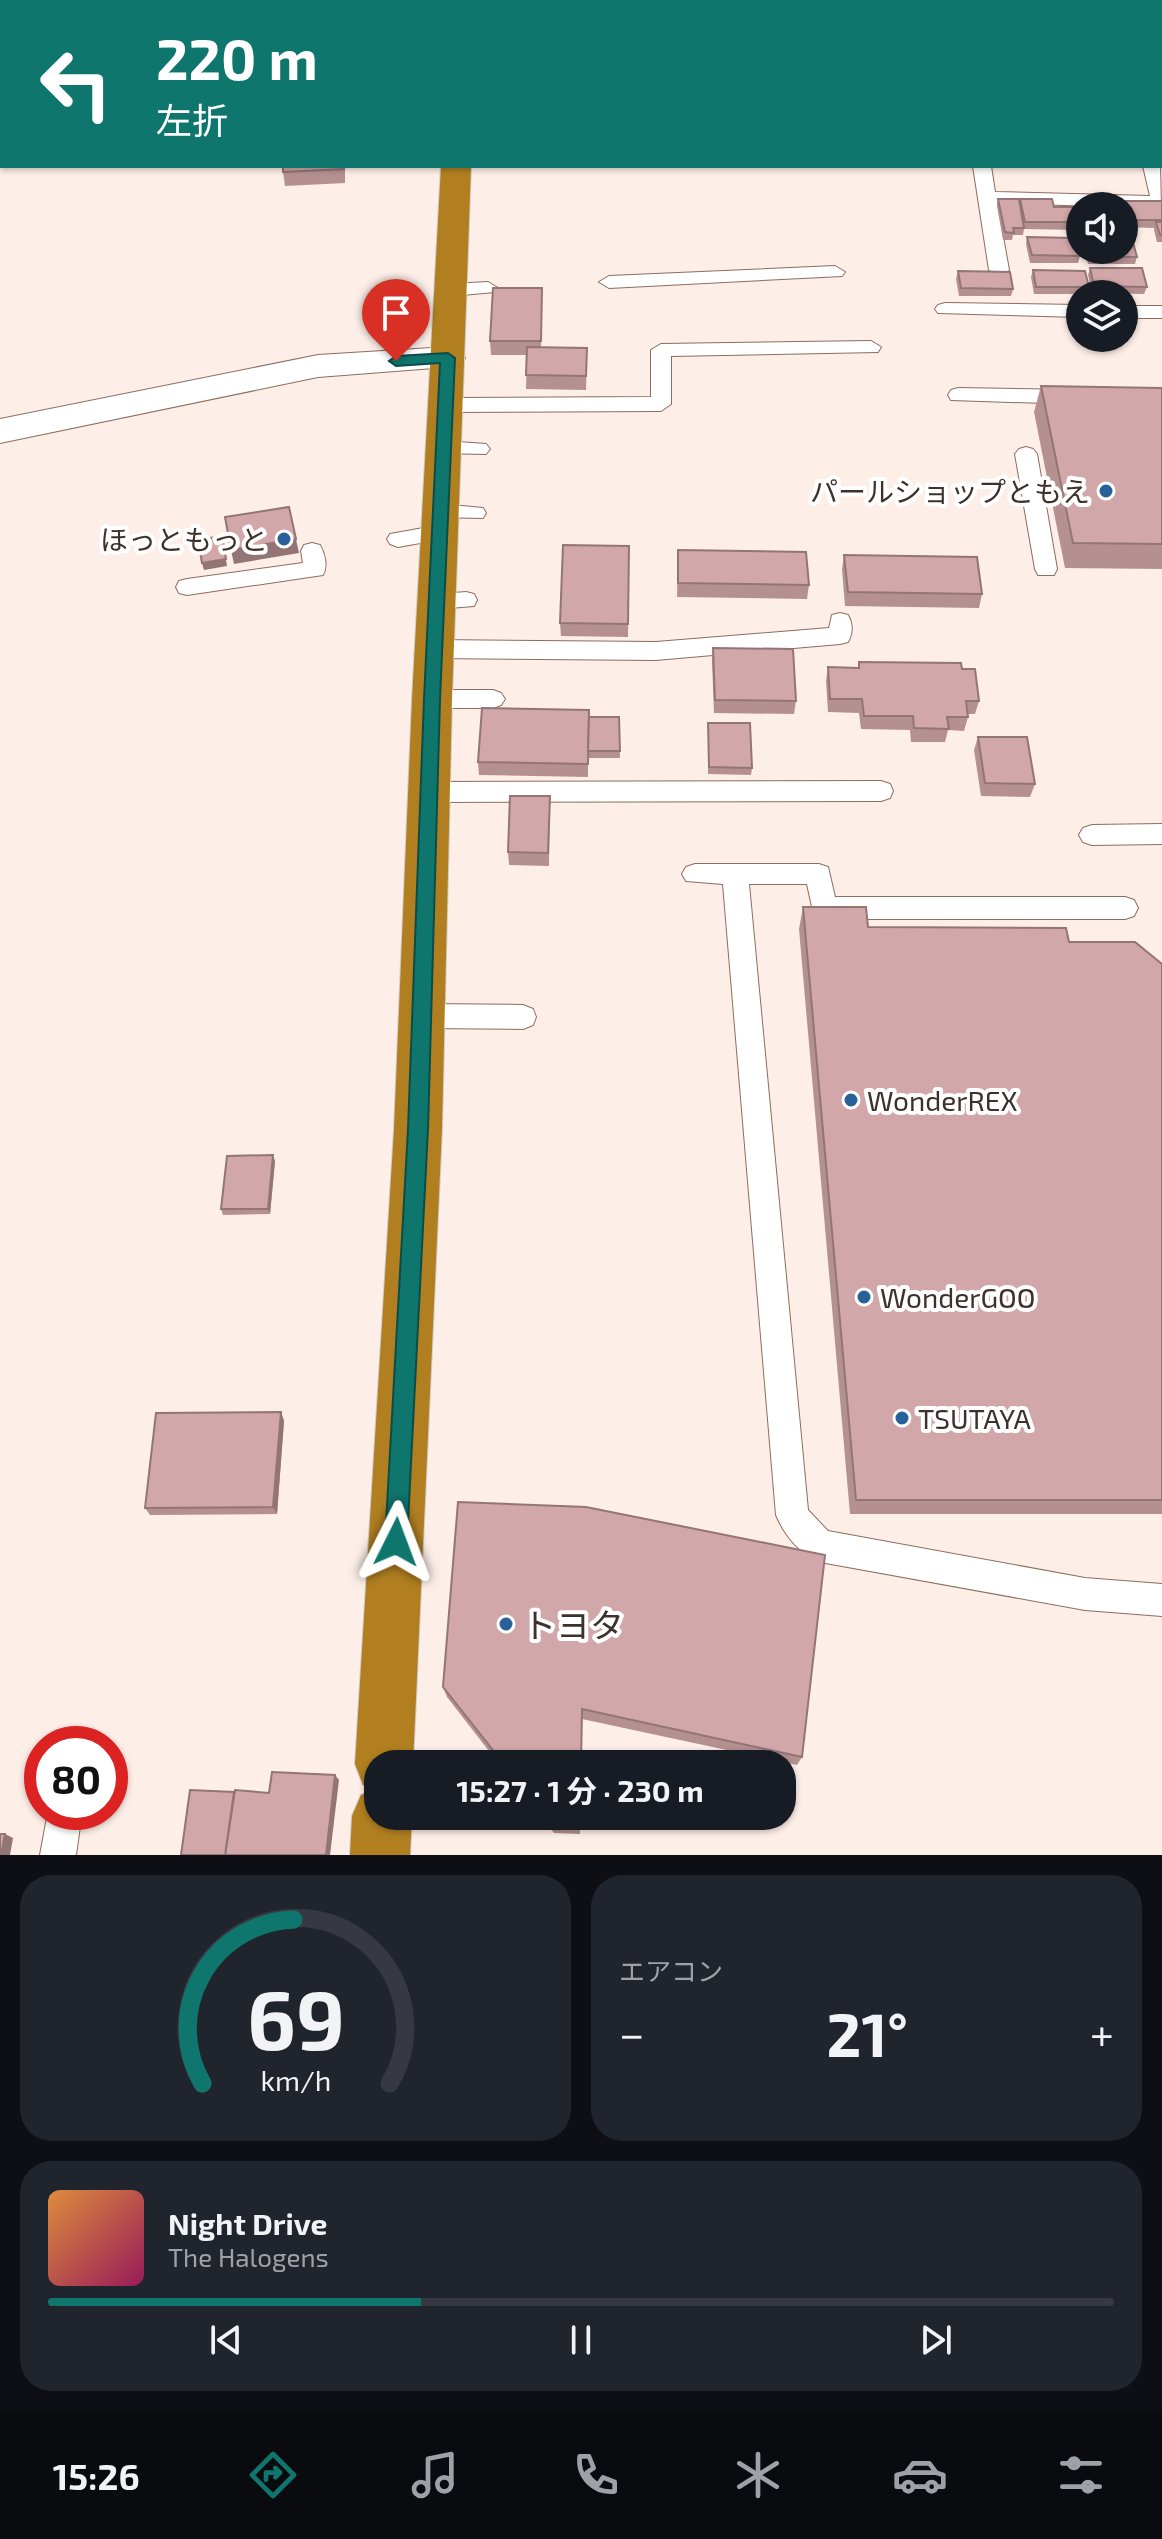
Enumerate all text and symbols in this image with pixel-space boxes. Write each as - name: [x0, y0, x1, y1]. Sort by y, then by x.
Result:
- text: 220 m: [156, 24, 318, 91]
- icon: left: [24, 32, 128, 136]
- text: 左折: [156, 98, 228, 141]
- map controls: [1066, 192, 1138, 352]
- button: sound: [1066, 192, 1138, 264]
- pin: [362, 279, 430, 361]
- button: layers: [1066, 280, 1138, 352]
- icon: arrive: [374, 291, 418, 335]
- place label: パールショップともえ: [810, 474, 1090, 508]
- marker: パールショップともえ: [1097, 482, 1115, 500]
- place label: ほっともっと: [100, 522, 268, 556]
- marker: ほっともっと: [275, 530, 293, 548]
- place label: WonderREX: [867, 1083, 1018, 1117]
- marker: WonderREX: [842, 1091, 860, 1109]
- place label: WonderGOO: [880, 1280, 1036, 1314]
- marker: WonderGOO: [855, 1288, 873, 1306]
- place label: TSUTAYA: [918, 1401, 1032, 1435]
- marker: TSUTAYA: [893, 1409, 911, 1427]
- position arrow: [354, 1500, 438, 1584]
- place label: トヨタ: [522, 1604, 624, 1645]
- marker: トヨタ: [497, 1615, 515, 1633]
- speed limit sign: 80: [24, 1726, 128, 1830]
- text: 15:27 · 1 分 · 230 m: [456, 1772, 704, 1808]
- text: エアコン: [619, 1955, 723, 1986]
- text: 69: [246, 1967, 345, 2067]
- text: 21°: [827, 1997, 908, 2069]
- text: −: [619, 2006, 645, 2059]
- text: +: [1090, 2006, 1114, 2059]
- text: km/h: [260, 2062, 331, 2097]
- text: Night Drive: [168, 2205, 327, 2241]
- text: The Halogens: [168, 2241, 329, 2272]
- icon: previous: [204, 2318, 248, 2362]
- icon: pause: [559, 2318, 603, 2362]
- icon: next: [914, 2318, 958, 2362]
- icon: directions: [245, 2447, 301, 2503]
- icon: music: [407, 2447, 463, 2503]
- icon: phone: [568, 2447, 624, 2503]
- icon: climate: [730, 2447, 786, 2503]
- icon: car: [892, 2447, 948, 2503]
- icon: filters: [1053, 2447, 1109, 2503]
- text: 15:26: [53, 2454, 140, 2497]

